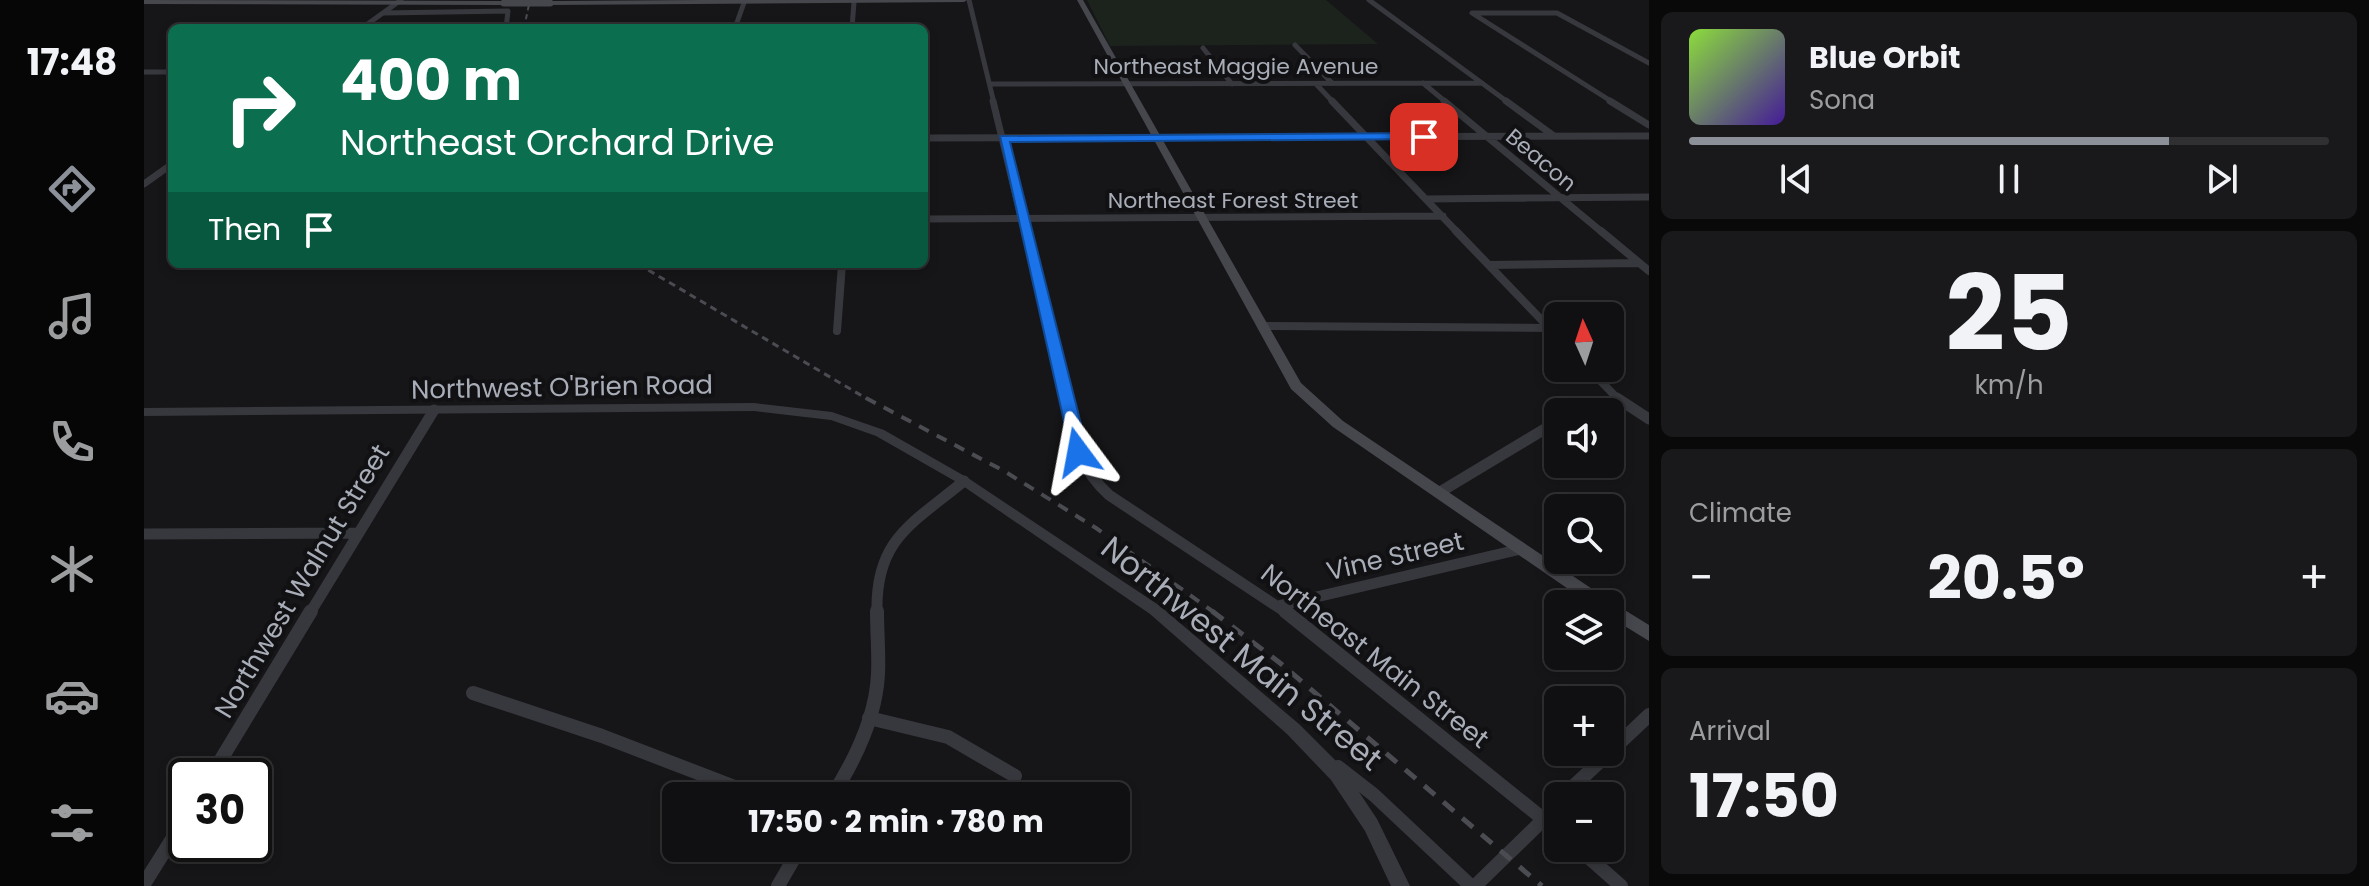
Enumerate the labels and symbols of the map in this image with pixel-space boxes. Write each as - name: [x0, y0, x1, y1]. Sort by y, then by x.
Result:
- street label: Northeast Maggie Avenue: [1094, 51, 1378, 82]
- pin: [1390, 103, 1458, 171]
- street label: Beacon: [1499, 121, 1583, 199]
- street label: Northeast Forest Street: [1108, 185, 1358, 216]
- north arrow: [1544, 302, 1624, 382]
- street label: Northwest O'Brien Road: [411, 366, 713, 408]
- position arrow: [1036, 410, 1120, 494]
- street label: Northwest Walnut Street: [206, 437, 398, 725]
- street label: Vine Street: [1323, 523, 1467, 589]
- street label: Northwest Main Street: [1092, 525, 1392, 781]
- street label: Northeast Main Street: [1253, 555, 1497, 757]
- speed limit sign: 30: [168, 758, 272, 862]

